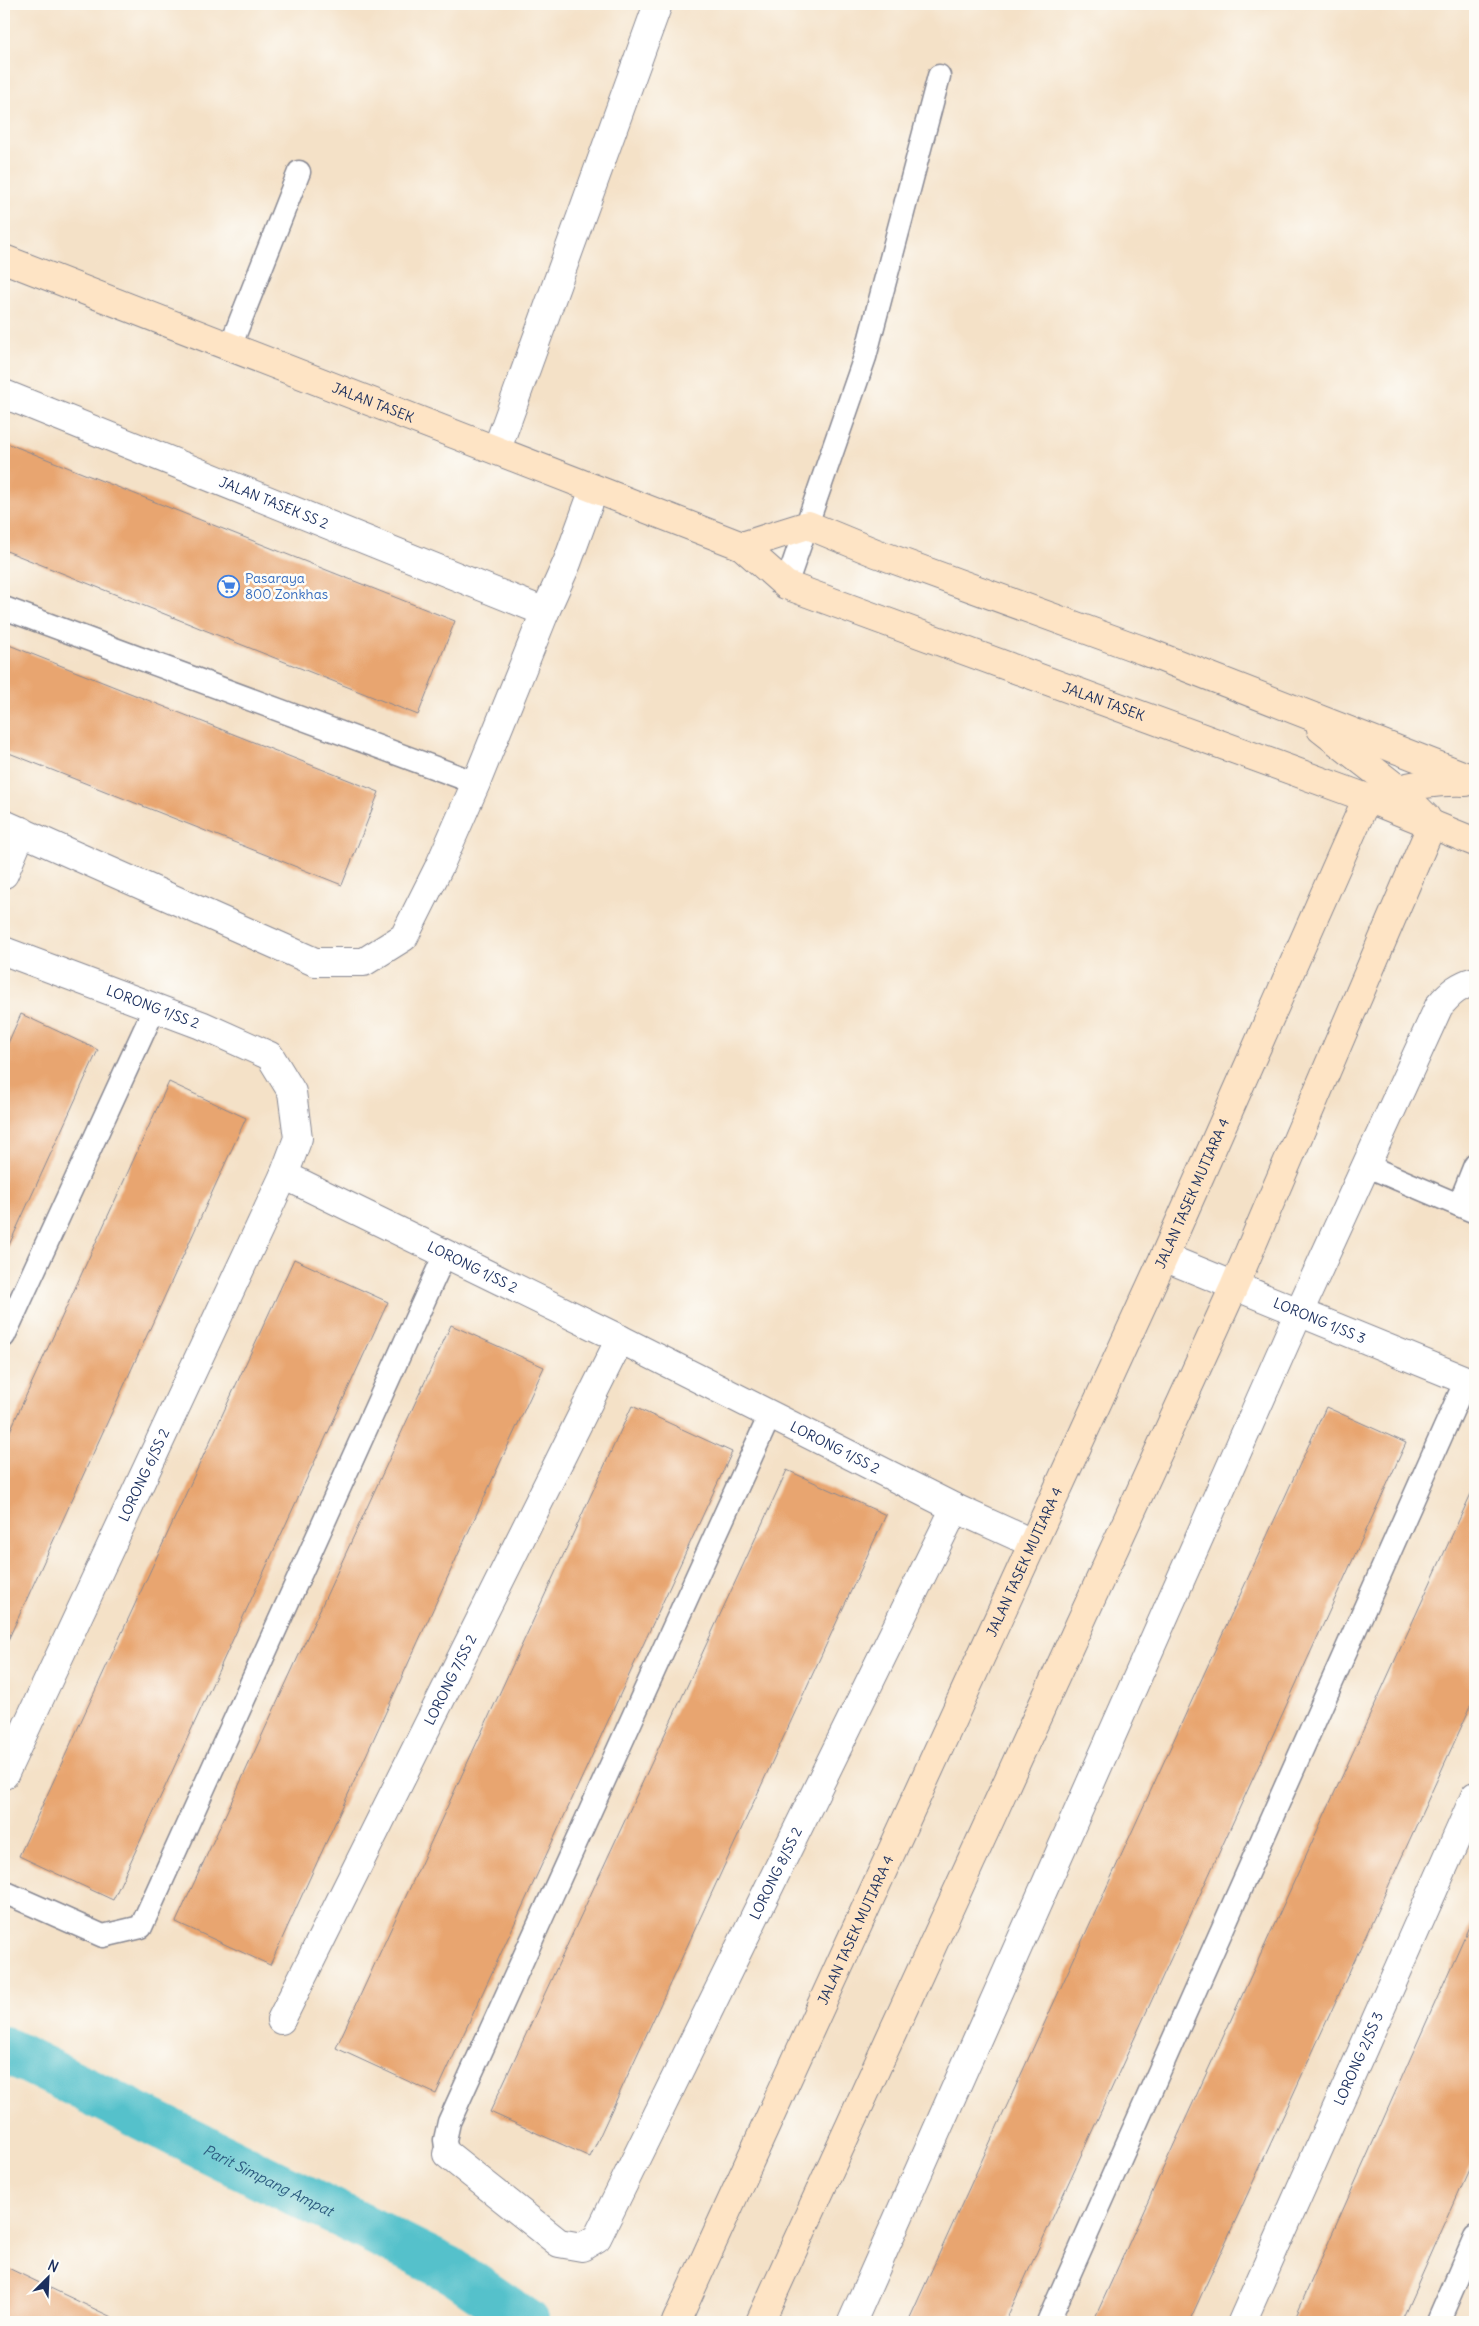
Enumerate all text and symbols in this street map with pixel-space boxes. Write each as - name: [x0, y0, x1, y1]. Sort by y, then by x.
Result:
- street label: JALAN TASEK: [330, 378, 417, 427]
- street label: JALAN TASEK SS 2: [217, 473, 331, 533]
- place label: Pasaraya 800 Zonkhas: [245, 569, 328, 603]
- supermarket icon: Pasaraya 800 Zonkhas: [217, 574, 241, 598]
- street label: JALAN TASEK: [1060, 678, 1148, 725]
- street label: LORONG 1/SS 2: [104, 981, 202, 1033]
- street label: JALAN TASEK MUTIARA 4: [1151, 1116, 1233, 1271]
- street label: LORONG 1/SS 2: [425, 1237, 521, 1297]
- street label: LORONG 1/SS 3: [1271, 1294, 1368, 1347]
- street label: LORONG 1/SS 2: [787, 1417, 883, 1478]
- street label: LORONG 6/SS 2: [115, 1425, 174, 1524]
- street label: JALAN TASEK MUTIARA 4: [982, 1484, 1066, 1640]
- street label: LORONG 7/SS 2: [420, 1631, 481, 1728]
- street label: LORONG 8/SS 2: [746, 1824, 806, 1922]
- street label: JALAN TASEK MUTIARA 4: [814, 1853, 898, 2008]
- street label: LORONG 2/SS 3: [1330, 2009, 1387, 2108]
- water label: Parit Simpang Ampat: [200, 2140, 339, 2221]
- north arrow: [22, 2254, 72, 2304]
- text: N: [45, 2256, 61, 2276]

